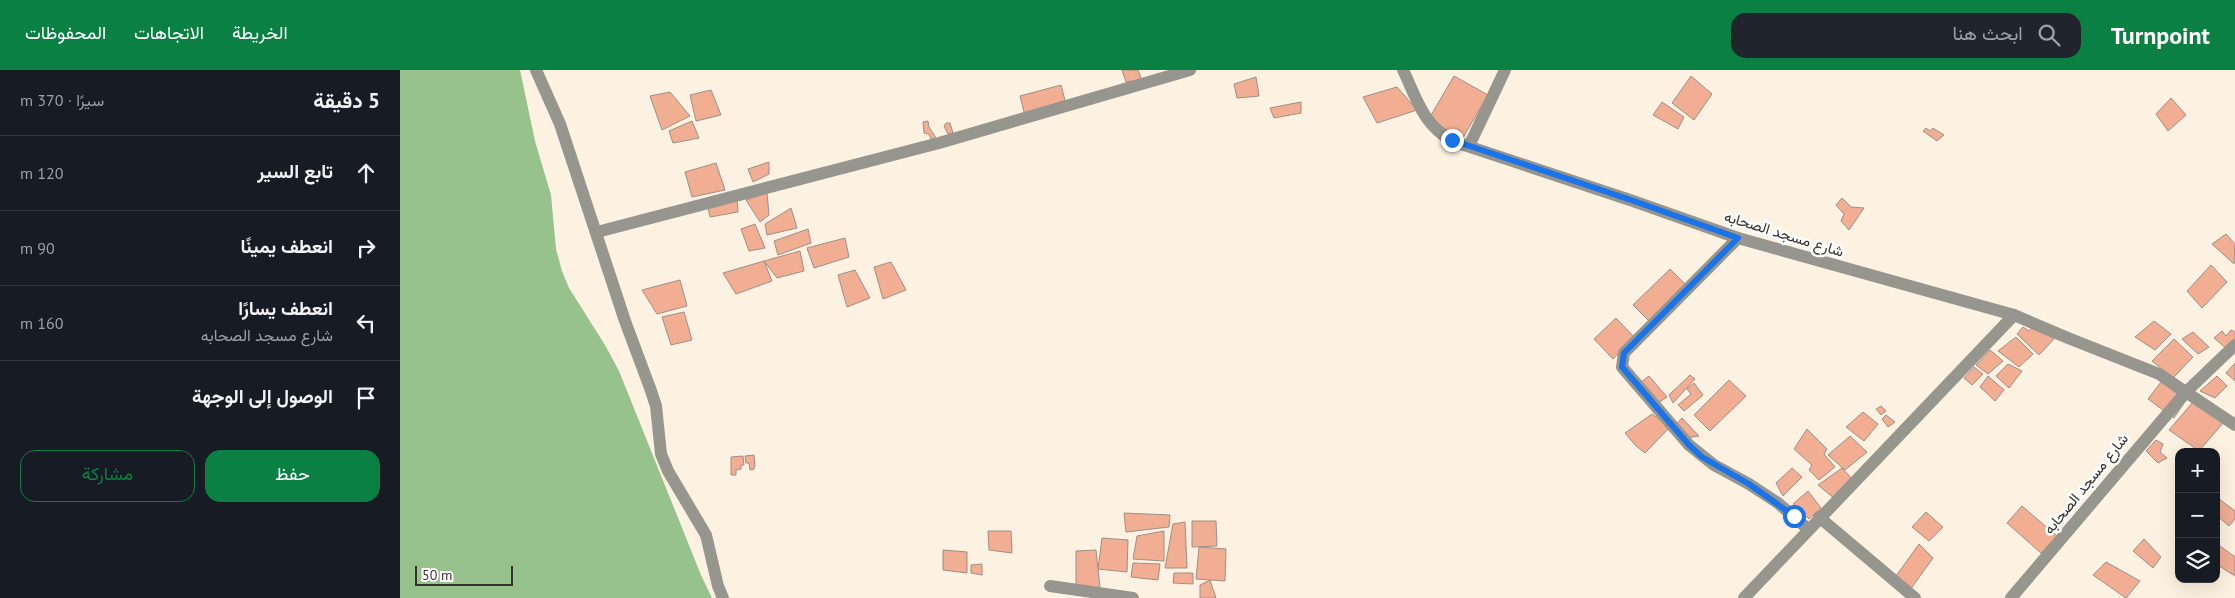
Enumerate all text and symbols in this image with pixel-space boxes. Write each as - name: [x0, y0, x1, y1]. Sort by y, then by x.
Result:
- search box: [1731, 13, 2081, 58]
- text: Turnpoint: [2111, 20, 2210, 51]
- text: المحفوظات: [25, 21, 106, 44]
- text: الاتجاهات: [134, 21, 204, 44]
- text: الخريطة: [232, 21, 288, 44]
- text: ابحث هنا: [1952, 21, 2023, 45]
- icon: search: [2035, 21, 2063, 49]
- text: 5 دقيقة: [313, 87, 380, 114]
- text: سيرًا · 370 m: [20, 90, 104, 110]
- route end: [1441, 129, 1464, 152]
- text: تابع السير: [257, 159, 333, 183]
- icon: ahead: [352, 159, 380, 187]
- text: 120 m: [20, 163, 63, 183]
- street label: شارع مسجد الصحابه: [1721, 206, 1846, 263]
- text: انعطف يمينًا: [241, 234, 333, 258]
- icon: right: [352, 234, 380, 262]
- text: 90 m: [20, 238, 55, 258]
- text: انعطف يسارًا: [238, 296, 333, 320]
- icon: left: [352, 309, 380, 337]
- text: 160 m: [20, 313, 63, 333]
- text: شارع مسجد الصحابه: [201, 325, 333, 345]
- text: الوصول إلى الوجهة: [192, 384, 333, 408]
- icon: arrive: [352, 384, 380, 412]
- street label: شارع مسجد الصحابه: [2039, 429, 2134, 539]
- map controls: [2175, 448, 2220, 583]
- button: +: [2175, 448, 2220, 493]
- button: مشاركة: [20, 450, 195, 502]
- button: حفظ: [205, 450, 380, 502]
- button: −: [2175, 493, 2220, 538]
- route start: [1783, 505, 1806, 528]
- button: layers: [2175, 538, 2220, 583]
- scale bar: [415, 563, 512, 586]
- text: 50 m: [422, 566, 452, 584]

